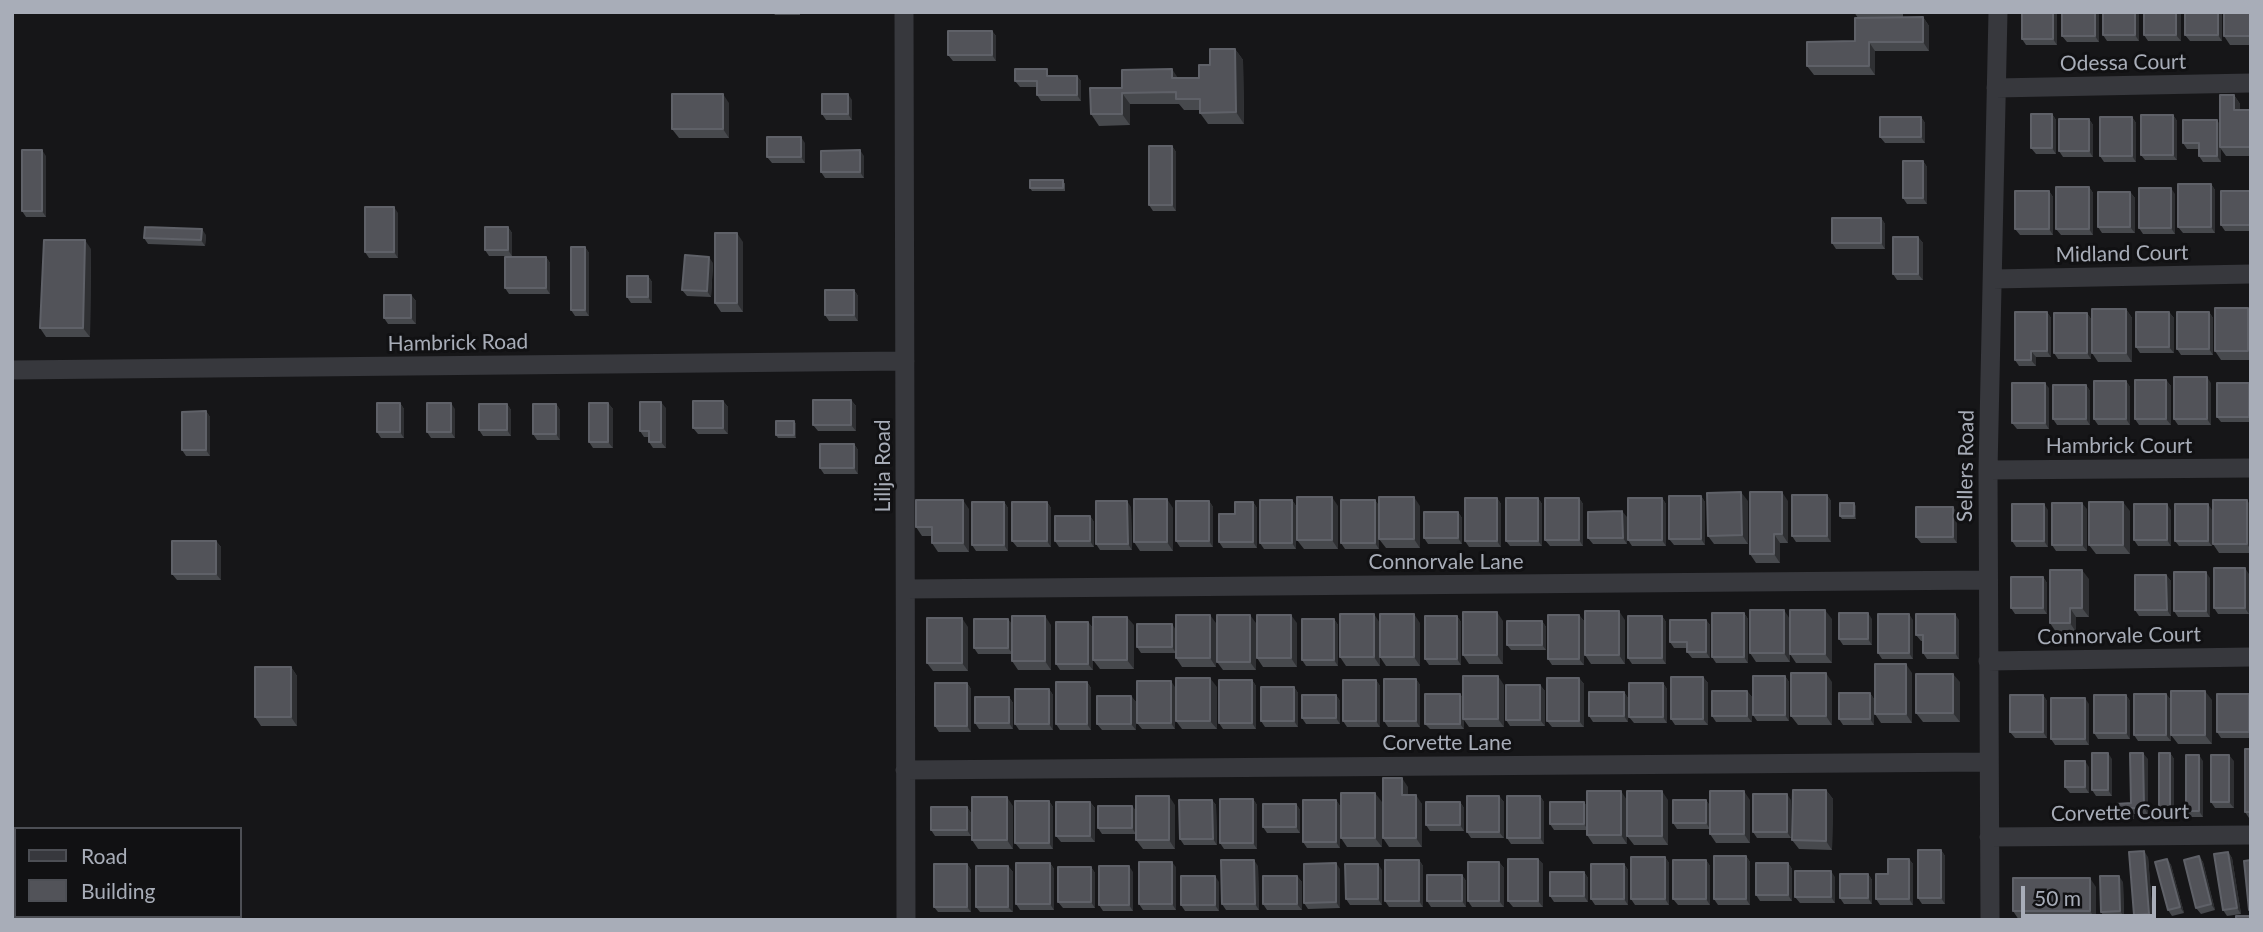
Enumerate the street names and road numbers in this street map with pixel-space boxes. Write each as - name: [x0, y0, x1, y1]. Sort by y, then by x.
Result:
- street label: Odessa Court: [2060, 49, 2186, 77]
- street label: Midland Court: [2055, 240, 2189, 268]
- street label: Hambrick Road: [388, 329, 528, 357]
- street label: Sellers Road: [1952, 410, 1980, 522]
- street label: Lillja Road: [870, 419, 896, 513]
- street label: Hambrick Court: [2046, 433, 2192, 459]
- street label: Connorvale Lane: [1368, 549, 1524, 575]
- street label: Connorvale Court: [2037, 622, 2201, 650]
- street label: Corvette Lane: [1382, 730, 1512, 756]
- street label: Corvette Court: [2051, 799, 2189, 827]

